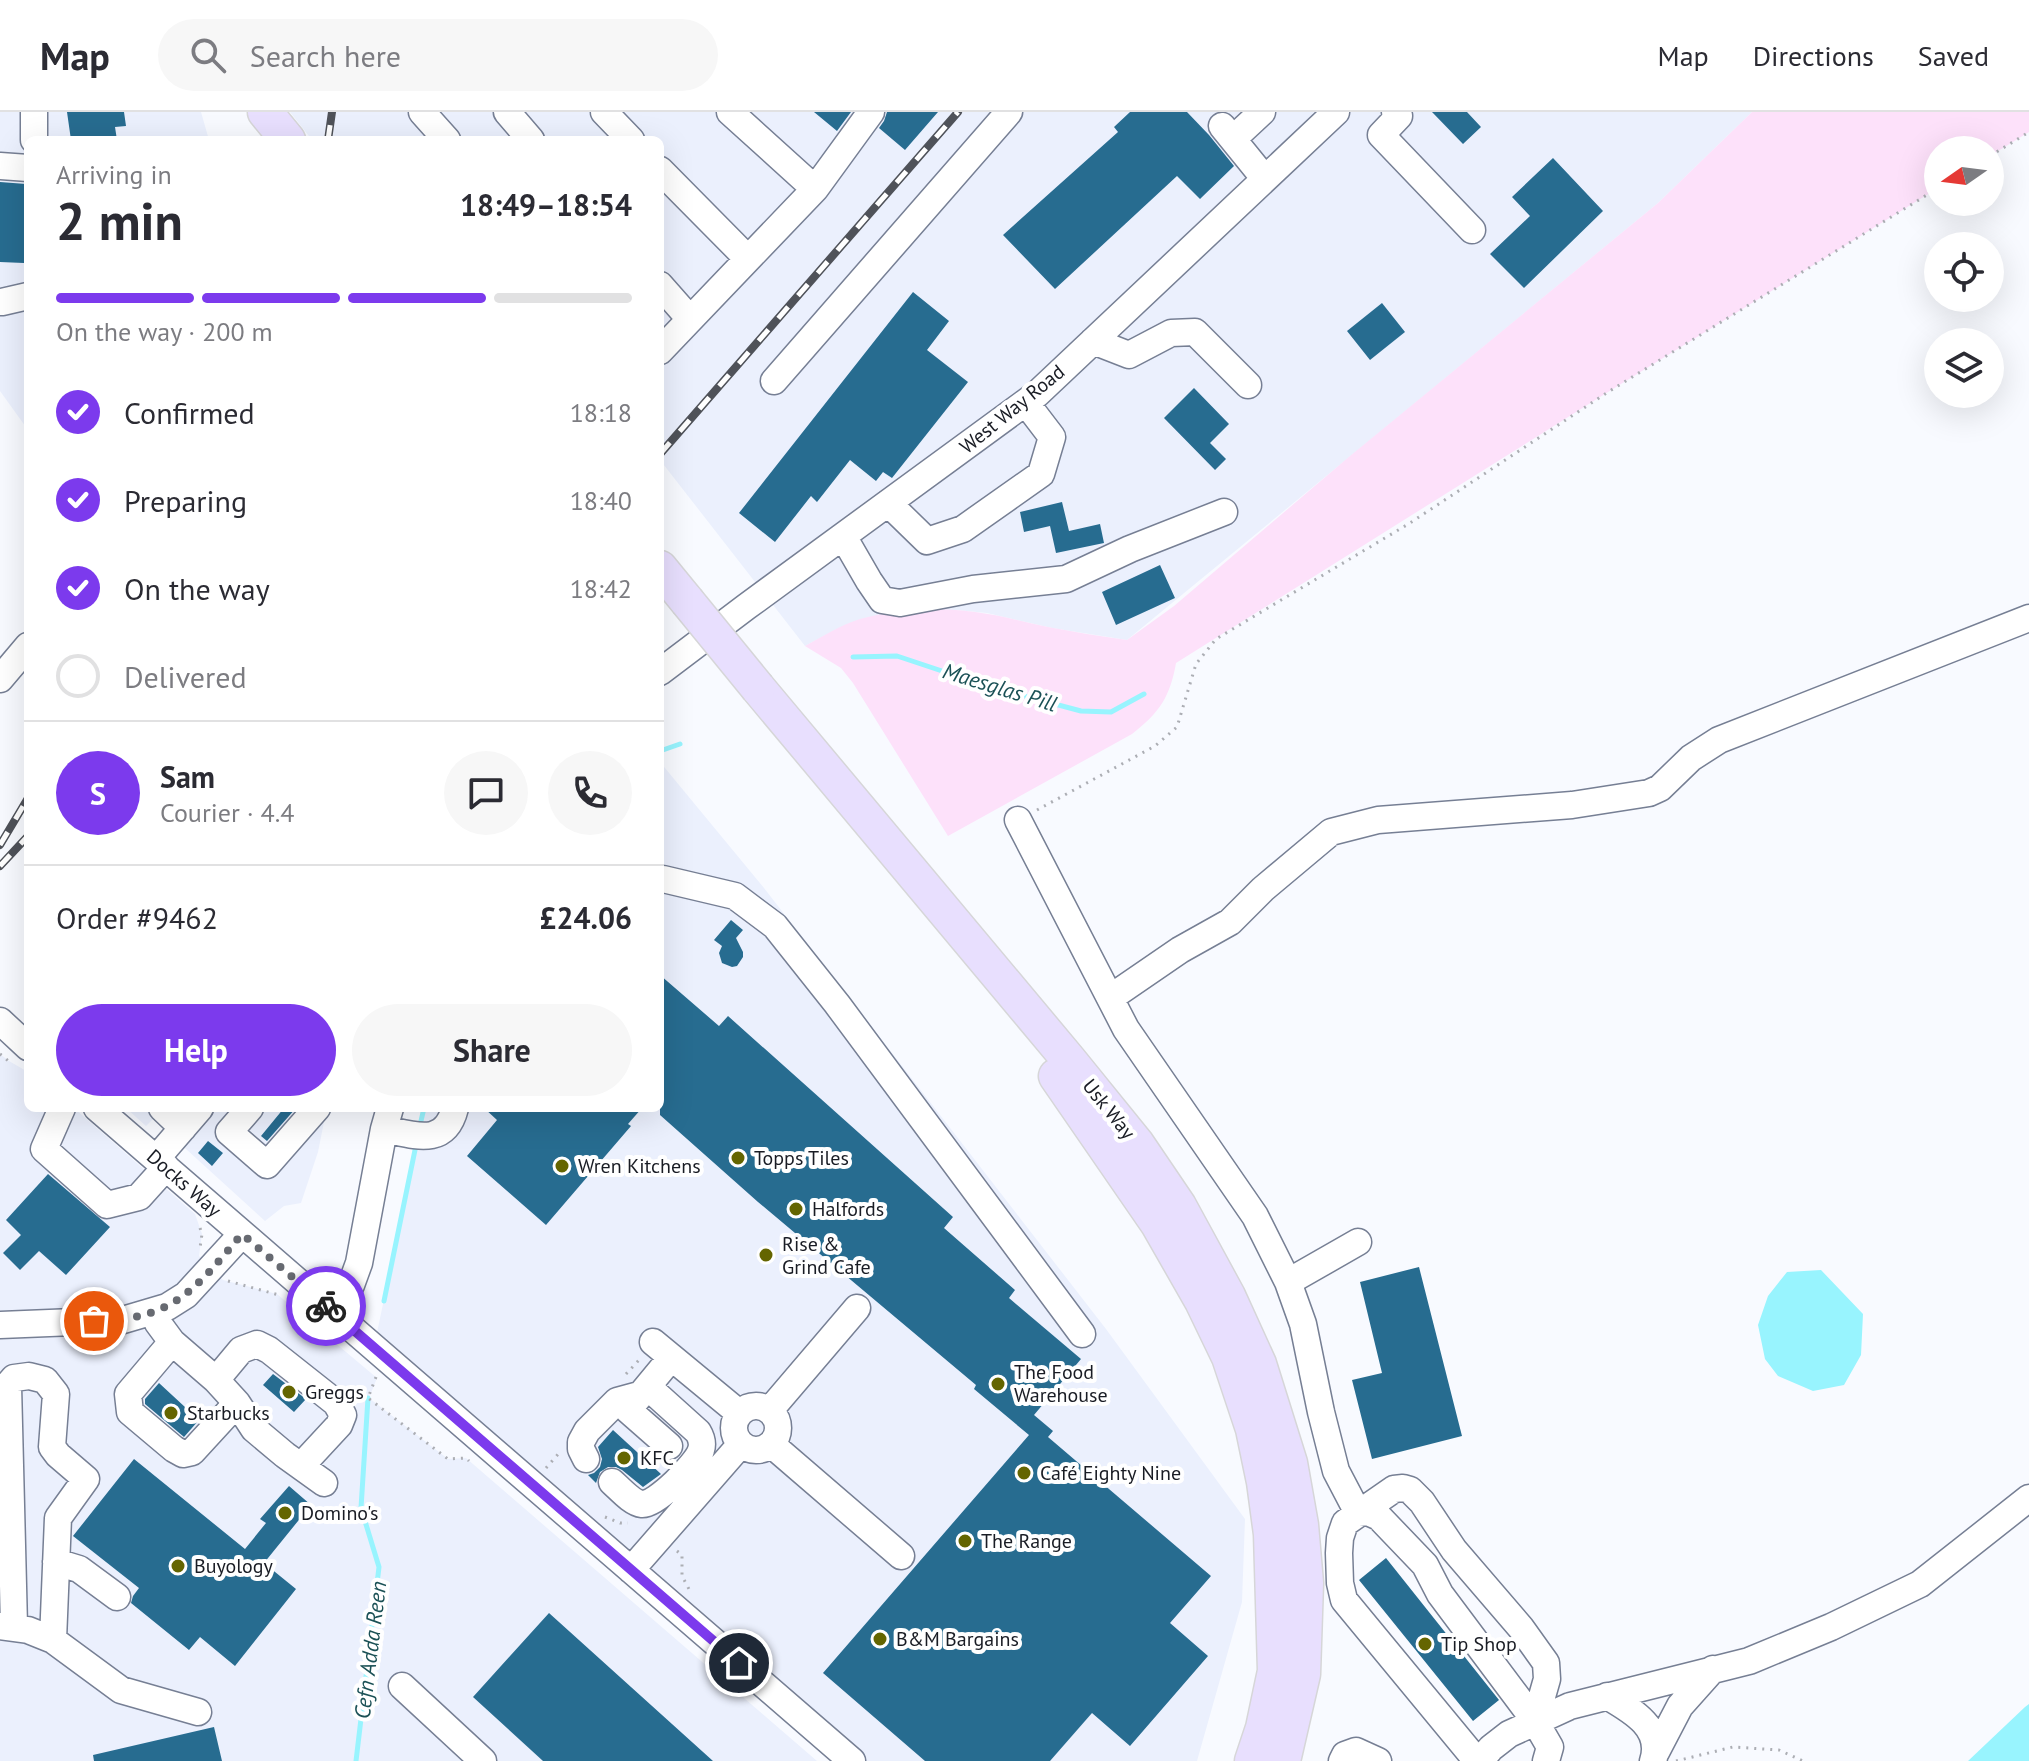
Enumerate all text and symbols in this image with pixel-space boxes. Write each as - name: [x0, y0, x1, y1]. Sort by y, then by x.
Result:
- search box: [158, 19, 718, 91]
- text: Map: [40, 31, 110, 80]
- icon: search: [186, 33, 230, 77]
- text: Search here: [250, 36, 401, 75]
- text: Map: [1658, 37, 1709, 74]
- text: Directions: [1753, 37, 1874, 74]
- text: Saved: [1918, 37, 1989, 74]
- north arrow: [1924, 136, 2004, 216]
- map controls: [1924, 136, 2004, 408]
- text: Arriving in: [56, 158, 172, 191]
- text: 18:49–18:54: [460, 185, 632, 224]
- text: 2 min: [56, 187, 183, 254]
- button: locate: [1924, 232, 2004, 312]
- text: On the way · 200 m: [56, 315, 273, 348]
- button: layers: [1924, 328, 2004, 408]
- street label: West Way Road: [954, 359, 1070, 459]
- icon: check: [56, 390, 100, 434]
- text: Confirmed: [124, 393, 255, 432]
- text: 18:18: [570, 396, 632, 429]
- icon: check: [56, 478, 100, 522]
- text: Preparing: [124, 481, 247, 520]
- text: 18:40: [570, 484, 632, 517]
- icon: check: [56, 566, 100, 610]
- text: On the way: [124, 569, 270, 608]
- text: 18:42: [570, 572, 632, 605]
- water label: Maesglas Pill: [940, 656, 1061, 718]
- text: Delivered: [124, 657, 247, 696]
- button: chat: [444, 751, 528, 835]
- button: phone: [548, 751, 632, 835]
- text: Sam: [160, 757, 215, 796]
- text: S: [90, 774, 106, 813]
- text: Courier · 4.4: [160, 796, 294, 829]
- text: Order #9462: [56, 898, 218, 937]
- text: £24.06: [540, 898, 632, 937]
- button: Help: [56, 1004, 336, 1096]
- button: Share: [352, 1004, 632, 1096]
- street label: Usk Way: [1077, 1073, 1142, 1145]
- street label: Docks Way: [141, 1143, 227, 1223]
- place label: Topps Tiles: [754, 1145, 849, 1171]
- marker: Topps Tiles: [729, 1149, 747, 1167]
- place label: Wren Kitchens: [578, 1153, 701, 1179]
- marker: Wren Kitchens: [553, 1157, 571, 1175]
- place label: Halfords: [812, 1196, 884, 1222]
- marker: Halfords: [787, 1200, 805, 1218]
- place label: Rise & Grind Cafe: [782, 1231, 871, 1280]
- marker: Rise & Grind Cafe: [757, 1246, 775, 1264]
- courier: [286, 1266, 366, 1346]
- icon: bike: [304, 1284, 348, 1328]
- pin: [60, 1287, 128, 1355]
- icon: bag: [72, 1299, 116, 1343]
- place label: The Food Warehouse: [1014, 1359, 1108, 1408]
- marker: The Food Warehouse: [989, 1375, 1007, 1393]
- place label: Greggs: [305, 1379, 364, 1405]
- marker: Greggs: [280, 1383, 298, 1401]
- place label: Starbucks: [187, 1400, 270, 1426]
- marker: Starbucks: [162, 1404, 180, 1422]
- place label: KFC: [640, 1445, 674, 1471]
- marker: KFC: [615, 1449, 633, 1467]
- place label: Café Eighty Nine: [1040, 1460, 1181, 1486]
- marker: Café Eighty Nine: [1015, 1464, 1033, 1482]
- place label: Domino's: [301, 1500, 379, 1526]
- marker: Domino's: [276, 1504, 294, 1522]
- place label: The Range: [981, 1528, 1072, 1554]
- marker: The Range: [956, 1532, 974, 1550]
- place label: Buyology: [194, 1553, 274, 1579]
- marker: Buyology: [169, 1557, 187, 1575]
- water label: Cefn Adda Reen: [348, 1579, 392, 1721]
- place label: B&M Bargains: [896, 1626, 1019, 1652]
- pin: [705, 1629, 773, 1697]
- marker: B&M Bargains: [871, 1630, 889, 1648]
- place label: Tip Shop: [1441, 1631, 1517, 1657]
- marker: Tip Shop: [1416, 1635, 1434, 1653]
- icon: home: [717, 1641, 761, 1685]

